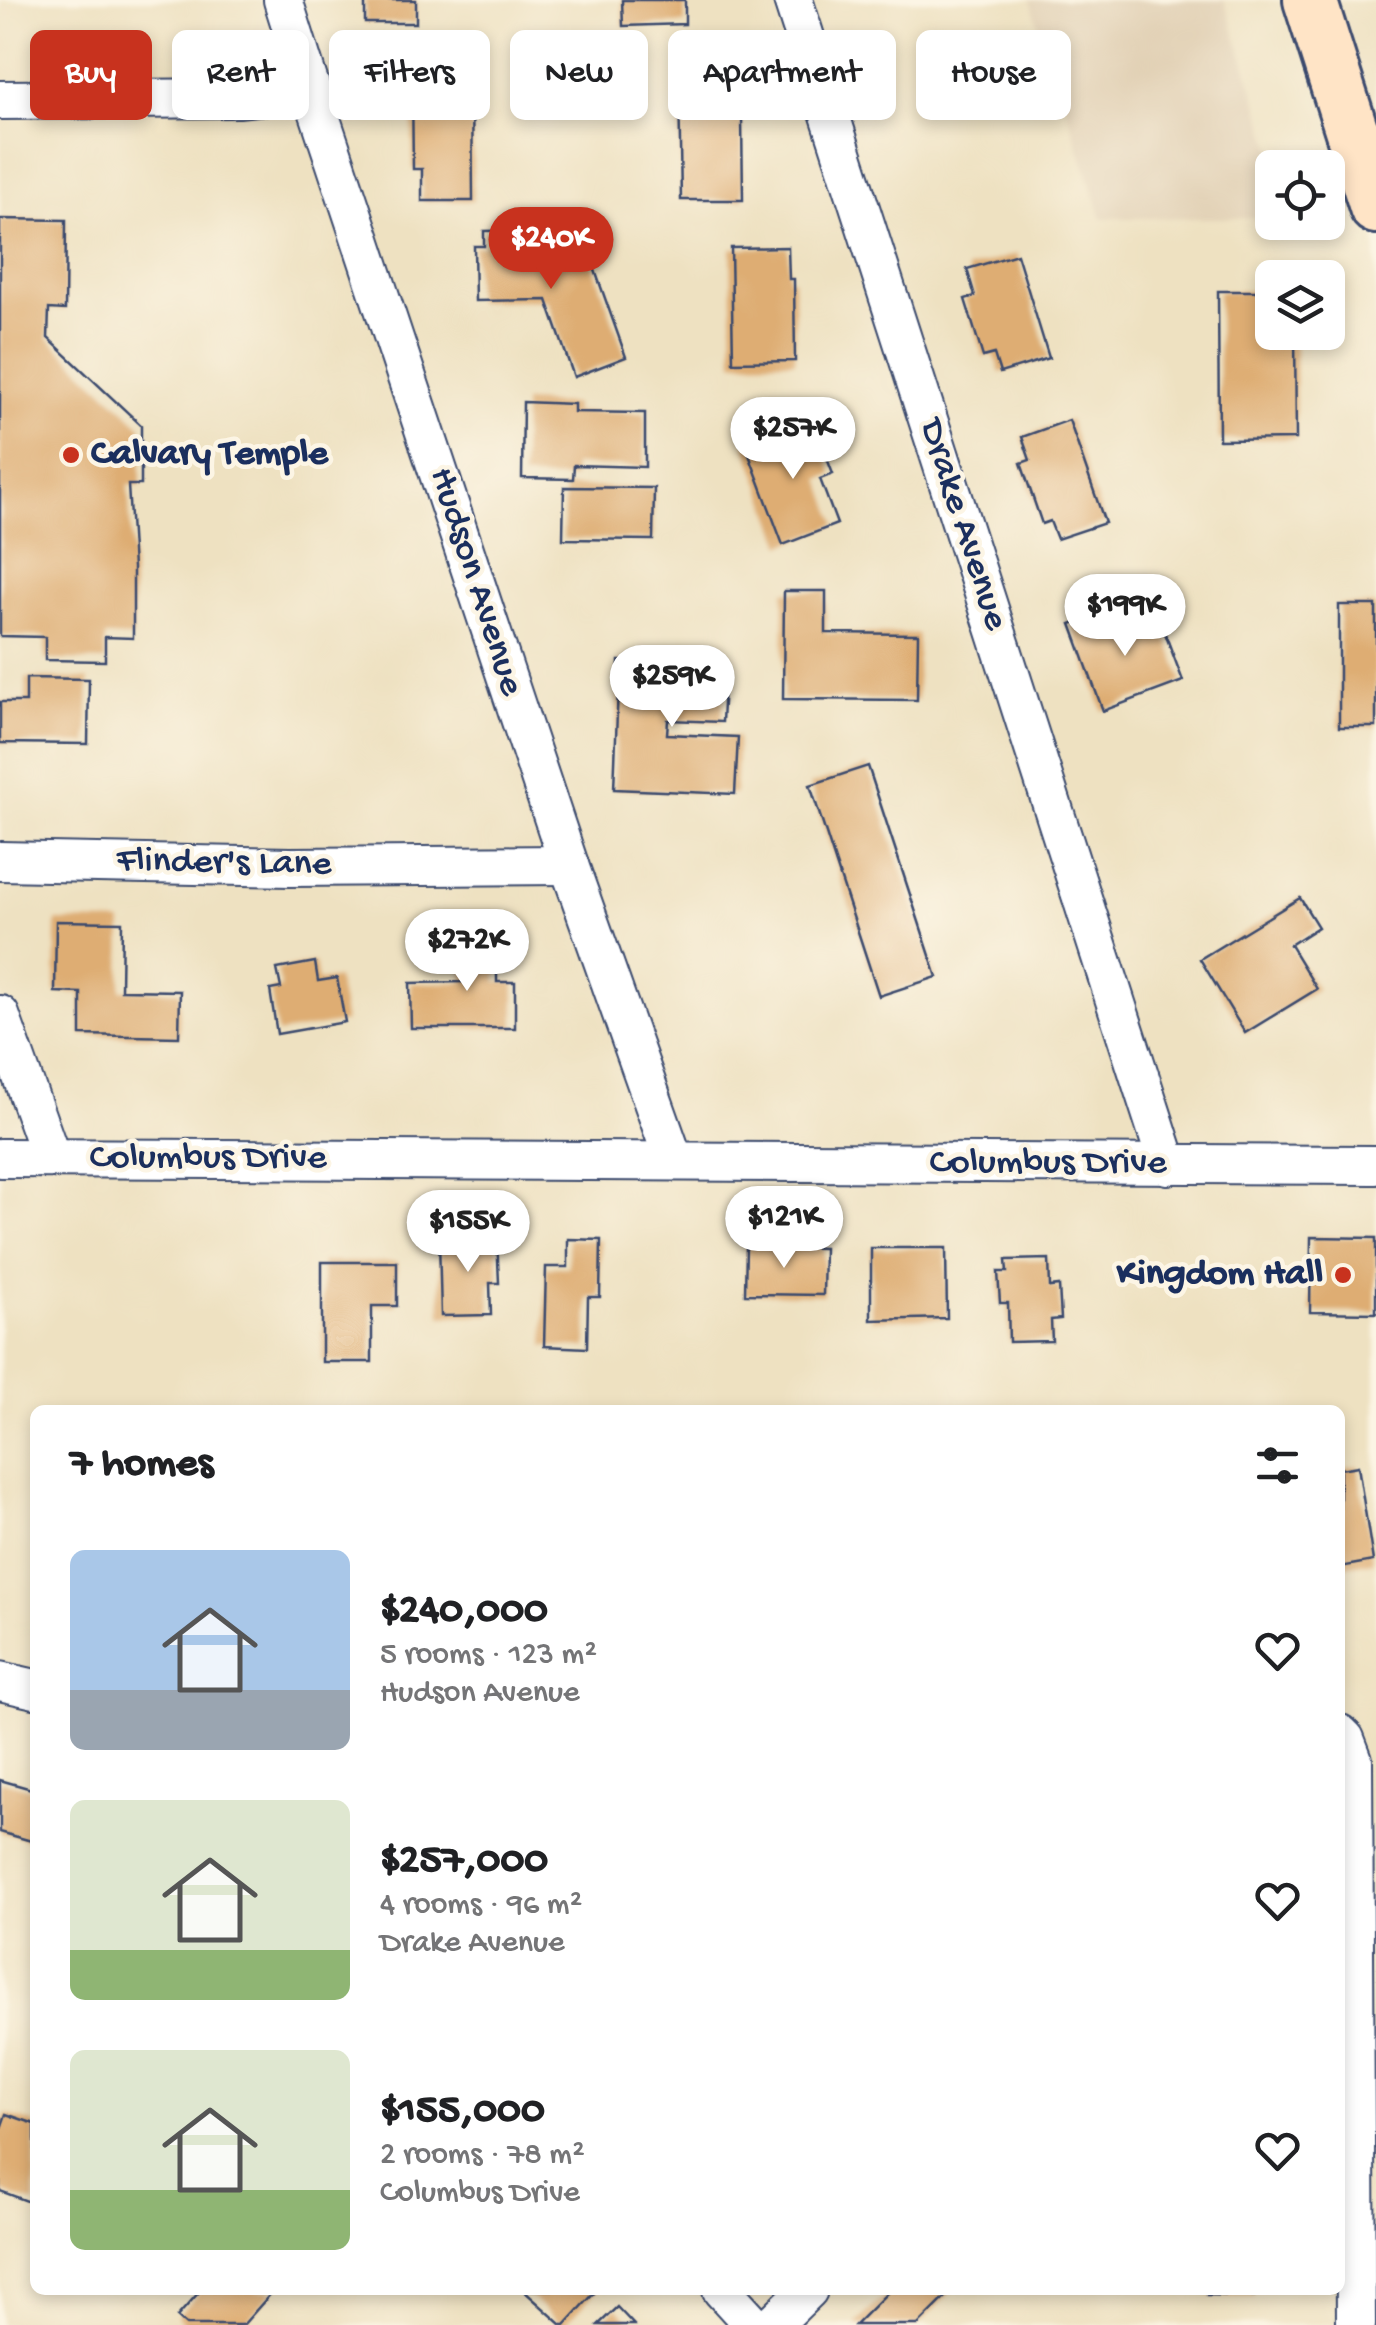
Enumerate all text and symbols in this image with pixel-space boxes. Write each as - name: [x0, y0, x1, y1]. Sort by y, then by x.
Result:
- chip: Buy: [30, 30, 152, 120]
- chip: Rent: [172, 30, 309, 120]
- chip: Filters: [329, 30, 490, 120]
- chip: New: [510, 30, 648, 120]
- chip: Apartment: [668, 30, 896, 120]
- chip: House: [916, 30, 1071, 120]
- map controls: [1255, 150, 1345, 350]
- button: locate: [1255, 150, 1345, 240]
- pin: $240K: [481, 207, 621, 292]
- text: $240K: [511, 220, 592, 258]
- button: layers: [1255, 260, 1345, 350]
- pin: $257K: [723, 397, 863, 482]
- text: $257K: [752, 410, 834, 448]
- street label: Drake Avenue: [906, 411, 1017, 636]
- place label: Calvary Temple: [91, 433, 329, 477]
- marker: Calvary Temple: [60, 444, 82, 466]
- street label: Hudson Avenue: [417, 463, 533, 702]
- pin: $199K: [1055, 574, 1195, 659]
- text: $199K: [1087, 587, 1163, 625]
- pin: $259K: [602, 645, 742, 730]
- text: $259K: [632, 658, 712, 696]
- street label: Flinder's Lane: [115, 840, 332, 888]
- pin: $272K: [397, 909, 537, 994]
- text: $272K: [427, 922, 507, 960]
- street label: Columbus Drive: [89, 1137, 327, 1181]
- street label: Columbus Drive: [929, 1142, 1167, 1186]
- pin: $121K: [714, 1186, 854, 1271]
- pin: $155K: [398, 1190, 538, 1275]
- text: $121K: [747, 1199, 821, 1237]
- text: $155K: [429, 1203, 507, 1241]
- place label: Kingdom Hall: [1116, 1253, 1323, 1297]
- marker: Kingdom Hall: [1332, 1264, 1354, 1286]
- icon: filters: [1250, 1438, 1305, 1493]
- text: 7 homes: [70, 1441, 213, 1490]
- text: $240,000: [380, 1588, 548, 1637]
- icon: home: [150, 1590, 270, 1710]
- icon: heart: [1250, 1623, 1305, 1678]
- text: 5 rooms · 123 m²: [380, 1637, 597, 1675]
- text: Hudson Avenue: [380, 1675, 579, 1713]
- text: $257,000: [380, 1838, 548, 1887]
- icon: home: [150, 1840, 270, 1960]
- icon: heart: [1250, 1873, 1305, 1928]
- text: 4 rooms · 96 m²: [380, 1887, 582, 1925]
- text: Drake Avenue: [380, 1925, 565, 1963]
- text: $155,000: [380, 2088, 545, 2137]
- icon: home: [150, 2090, 270, 2210]
- icon: heart: [1250, 2123, 1305, 2178]
- text: 2 rooms · 78 m²: [380, 2137, 585, 2175]
- text: Columbus Drive: [380, 2175, 580, 2213]

